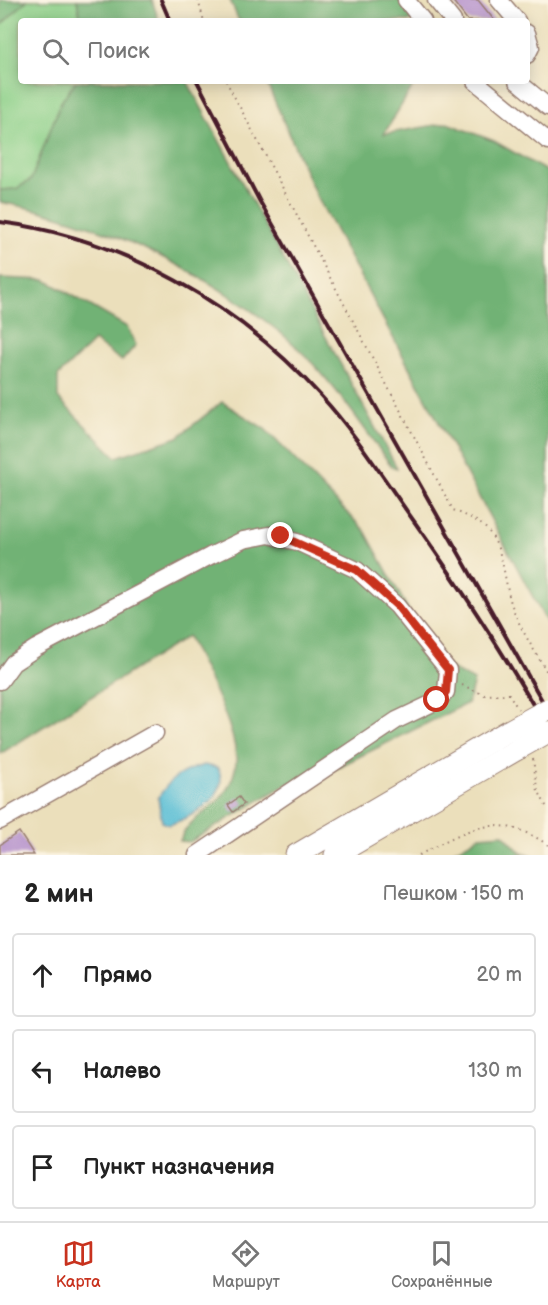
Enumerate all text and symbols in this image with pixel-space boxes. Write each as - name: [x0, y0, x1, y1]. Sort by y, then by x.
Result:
- search box: [18, 18, 530, 84]
- icon: search: [39, 35, 72, 68]
- text: Поиск: [87, 38, 150, 65]
- route end: [267, 522, 293, 548]
- route start: [423, 686, 449, 712]
- text: 2 мин: [24, 879, 94, 910]
- text: Пешком · 150 m: [383, 882, 524, 906]
- icon: ahead: [26, 959, 59, 992]
- text: Прямо: [83, 962, 152, 989]
- text: 20 m: [477, 963, 522, 987]
- icon: left: [26, 1055, 59, 1088]
- text: Налево: [83, 1058, 161, 1085]
- text: 130 m: [468, 1059, 522, 1083]
- icon: arrive: [26, 1151, 59, 1184]
- text: Пункт назначения: [83, 1154, 275, 1181]
- tab: Карта: [56, 1237, 101, 1292]
- tab: Маршрут: [212, 1237, 280, 1292]
- tab: Сохранённые: [391, 1237, 492, 1292]

